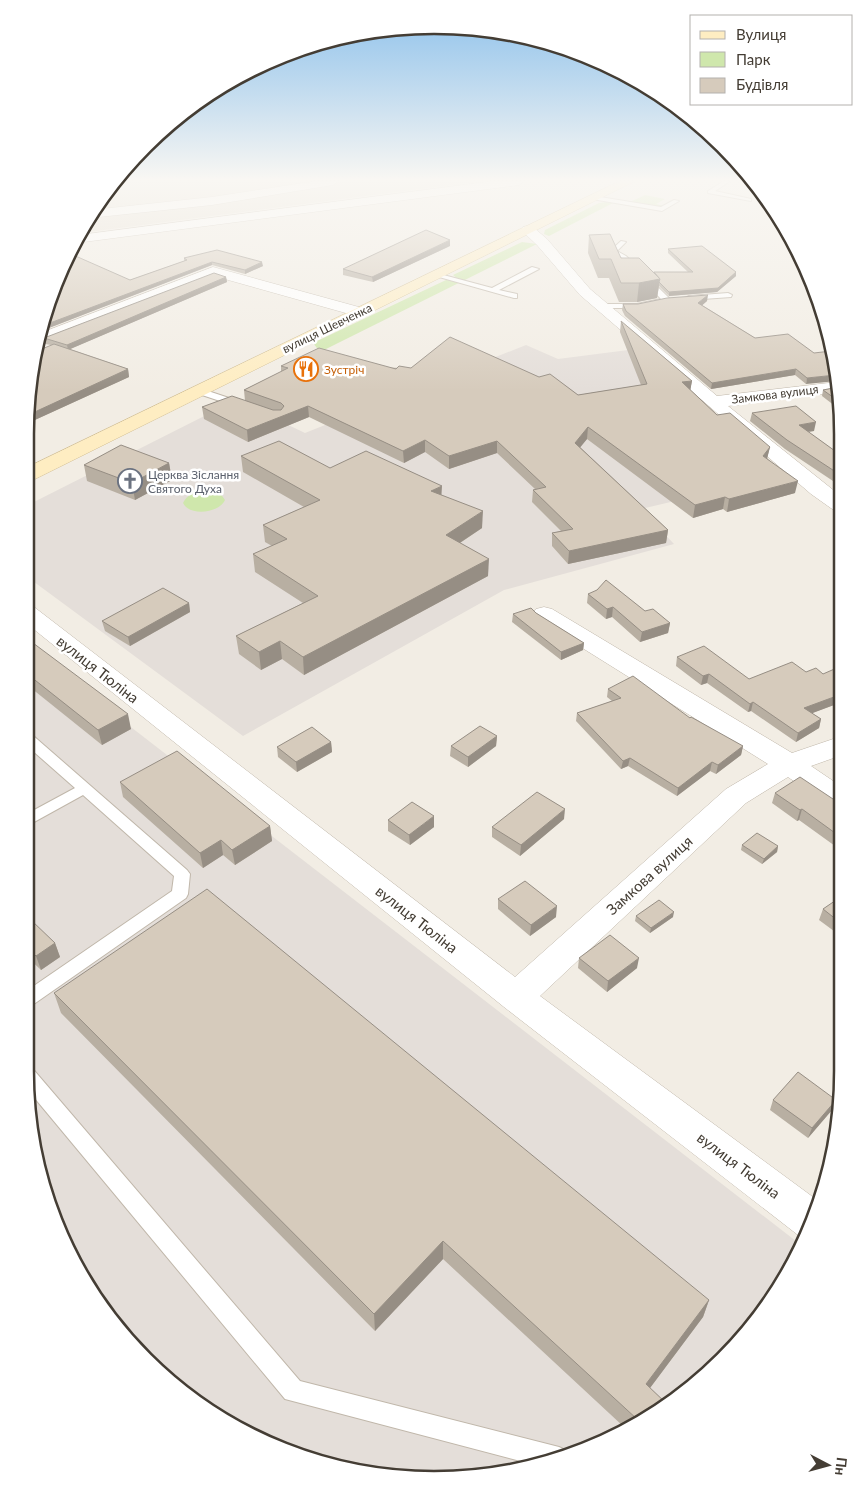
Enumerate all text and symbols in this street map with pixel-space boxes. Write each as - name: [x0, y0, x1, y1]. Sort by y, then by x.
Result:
- legend: [690, 15, 853, 105]
- text: Вулиця: [736, 25, 786, 43]
- text: Парк: [736, 50, 771, 68]
- text: Будівля: [736, 75, 788, 93]
- street label: вулиця Шевченка: [280, 300, 374, 356]
- restaurant icon: Зустріч: [293, 356, 319, 382]
- place label: Зустріч: [324, 362, 364, 377]
- street label: Замкова вулиця: [731, 381, 819, 407]
- place label: Церква Зіслання Святого Духа: [148, 467, 239, 496]
- church icon: Церква Зіслання Святого Духа: [117, 468, 143, 494]
- street label: вулиця Тюліна: [53, 631, 143, 707]
- street label: Замкова вулиця: [602, 832, 696, 918]
- street label: вулиця Тюліна: [372, 881, 462, 957]
- street label: вулиця Тюліна: [694, 1128, 784, 1202]
- north arrow: [803, 1440, 853, 1490]
- text: Пн: [832, 1456, 851, 1476]

